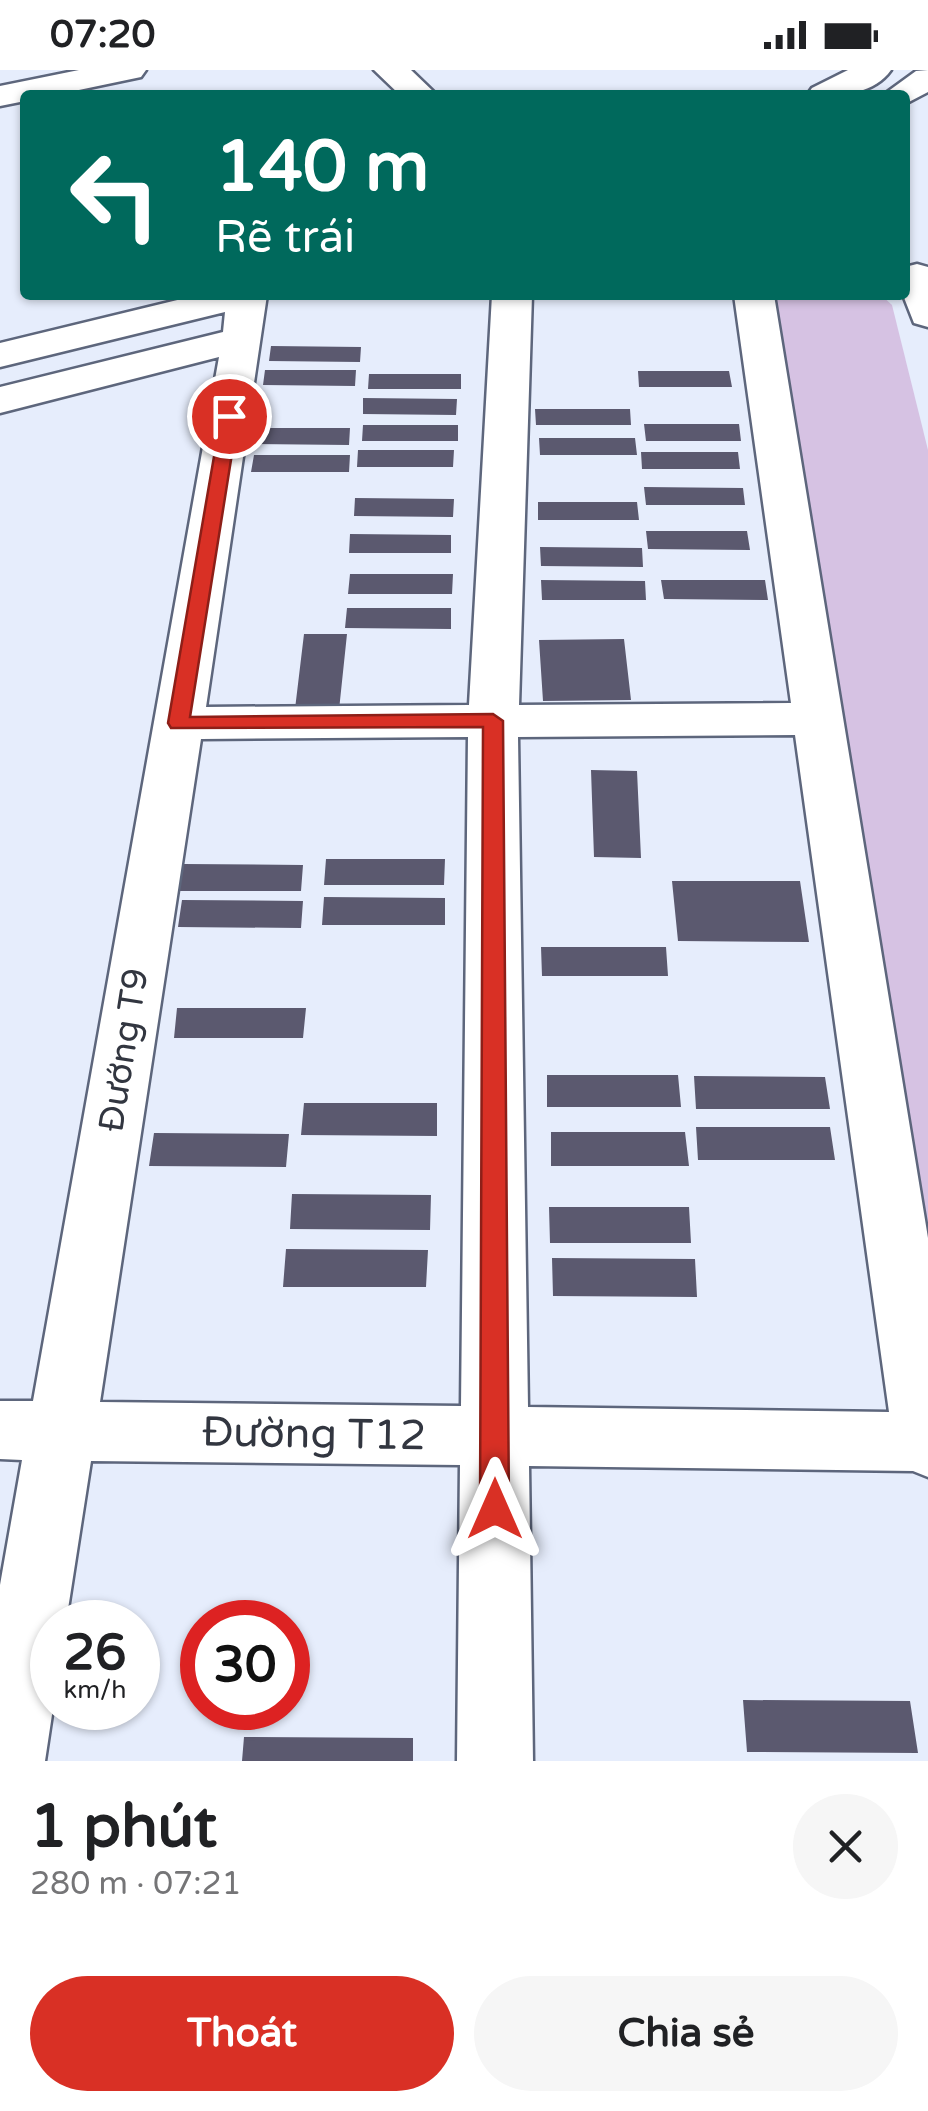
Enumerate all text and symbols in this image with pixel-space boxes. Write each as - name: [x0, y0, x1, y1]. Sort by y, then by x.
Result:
- text: 07:20: [50, 12, 155, 58]
- text: 140 m: [215, 126, 429, 210]
- icon: left: [50, 130, 180, 260]
- text: Rẽ trái: [215, 211, 355, 265]
- pin: [187, 374, 272, 459]
- icon: arrive: [202, 389, 257, 444]
- street label: Đướng T9: [90, 965, 158, 1135]
- street label: Đường T12: [201, 1407, 427, 1461]
- position arrow: [443, 1457, 547, 1561]
- speed limit sign: 30: [180, 1600, 310, 1730]
- text: 26: [64, 1623, 126, 1683]
- text: km/h: [64, 1675, 126, 1705]
- text: 1 phút: [30, 1791, 217, 1863]
- button: close: [793, 1794, 898, 1899]
- text: 280 m · 07:21: [30, 1865, 242, 1903]
- button: Thoát: [30, 1976, 454, 2091]
- button: Chia sẻ: [474, 1976, 898, 2091]

